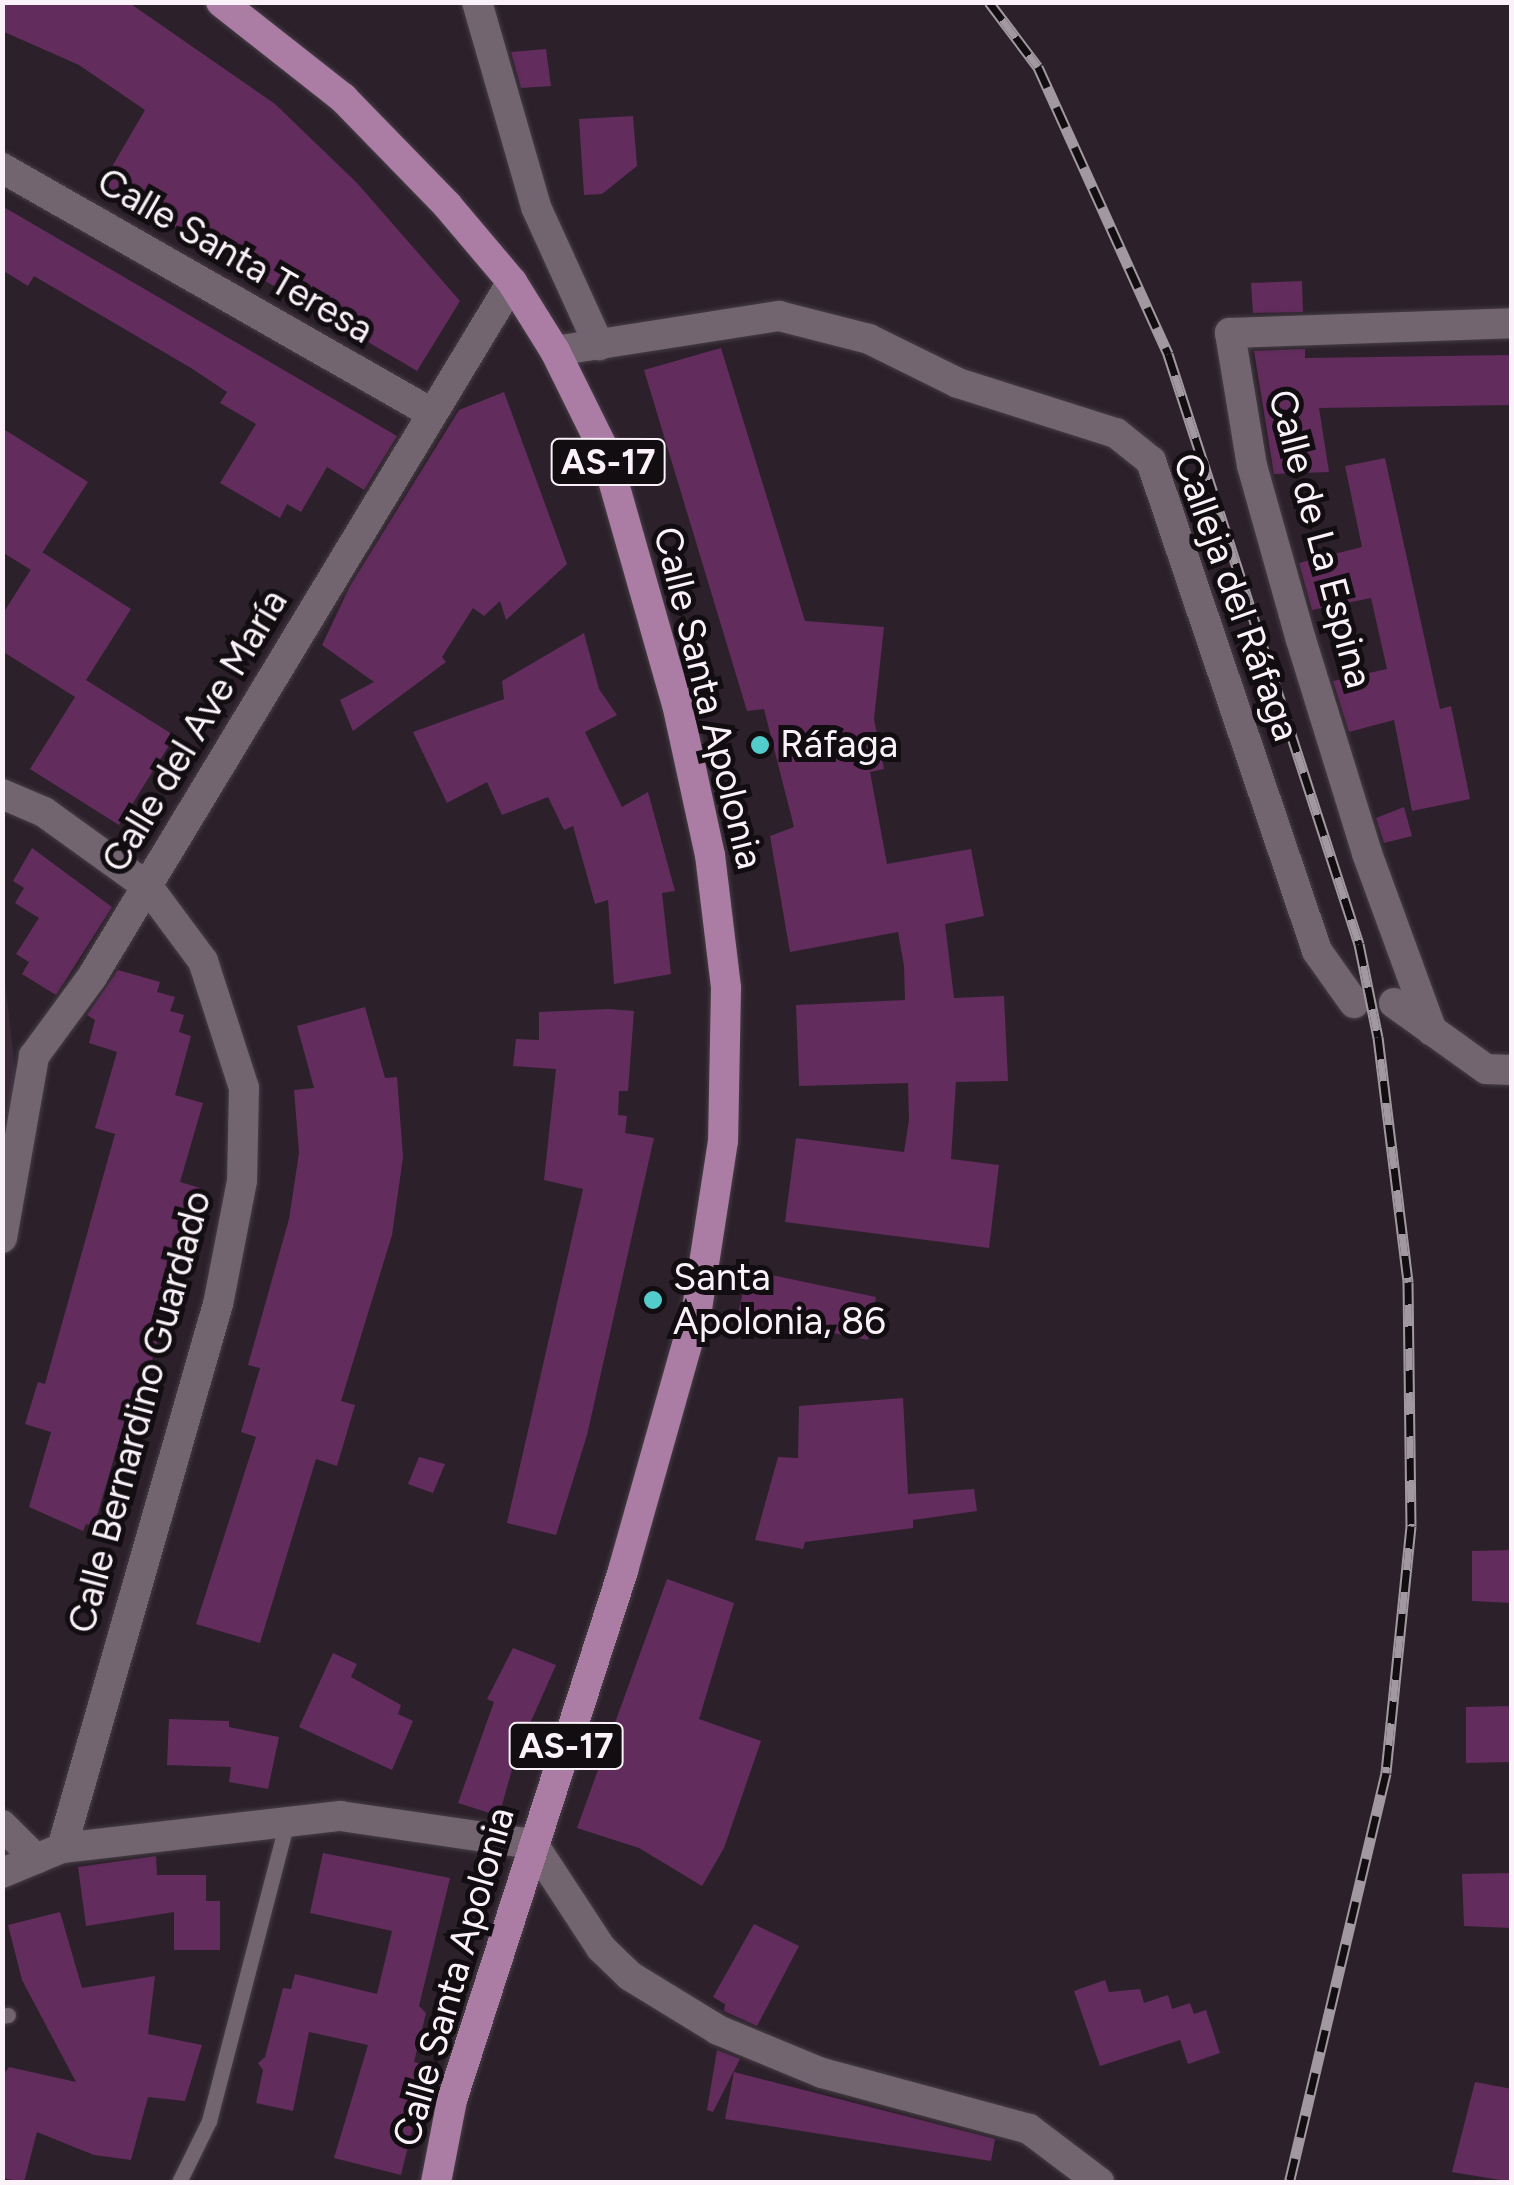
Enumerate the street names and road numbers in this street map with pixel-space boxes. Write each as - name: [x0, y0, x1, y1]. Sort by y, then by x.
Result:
- street label: Calle Santa Teresa: [89, 159, 381, 353]
- street label: Calle de La Espina: [1258, 385, 1382, 693]
- road number: AS-17: [550, 432, 666, 492]
- street label: Calleja del Ráfaga: [1163, 447, 1309, 747]
- street label: Calle Santa Apolonia: [643, 522, 773, 874]
- street label: Calle del Ave María: [93, 581, 297, 881]
- street label: Calle Bernardino Guardado: [59, 1186, 221, 1638]
- road number: AS-17: [508, 1716, 624, 1776]
- street label: Calle Santa Apolonia: [384, 1802, 524, 2152]

